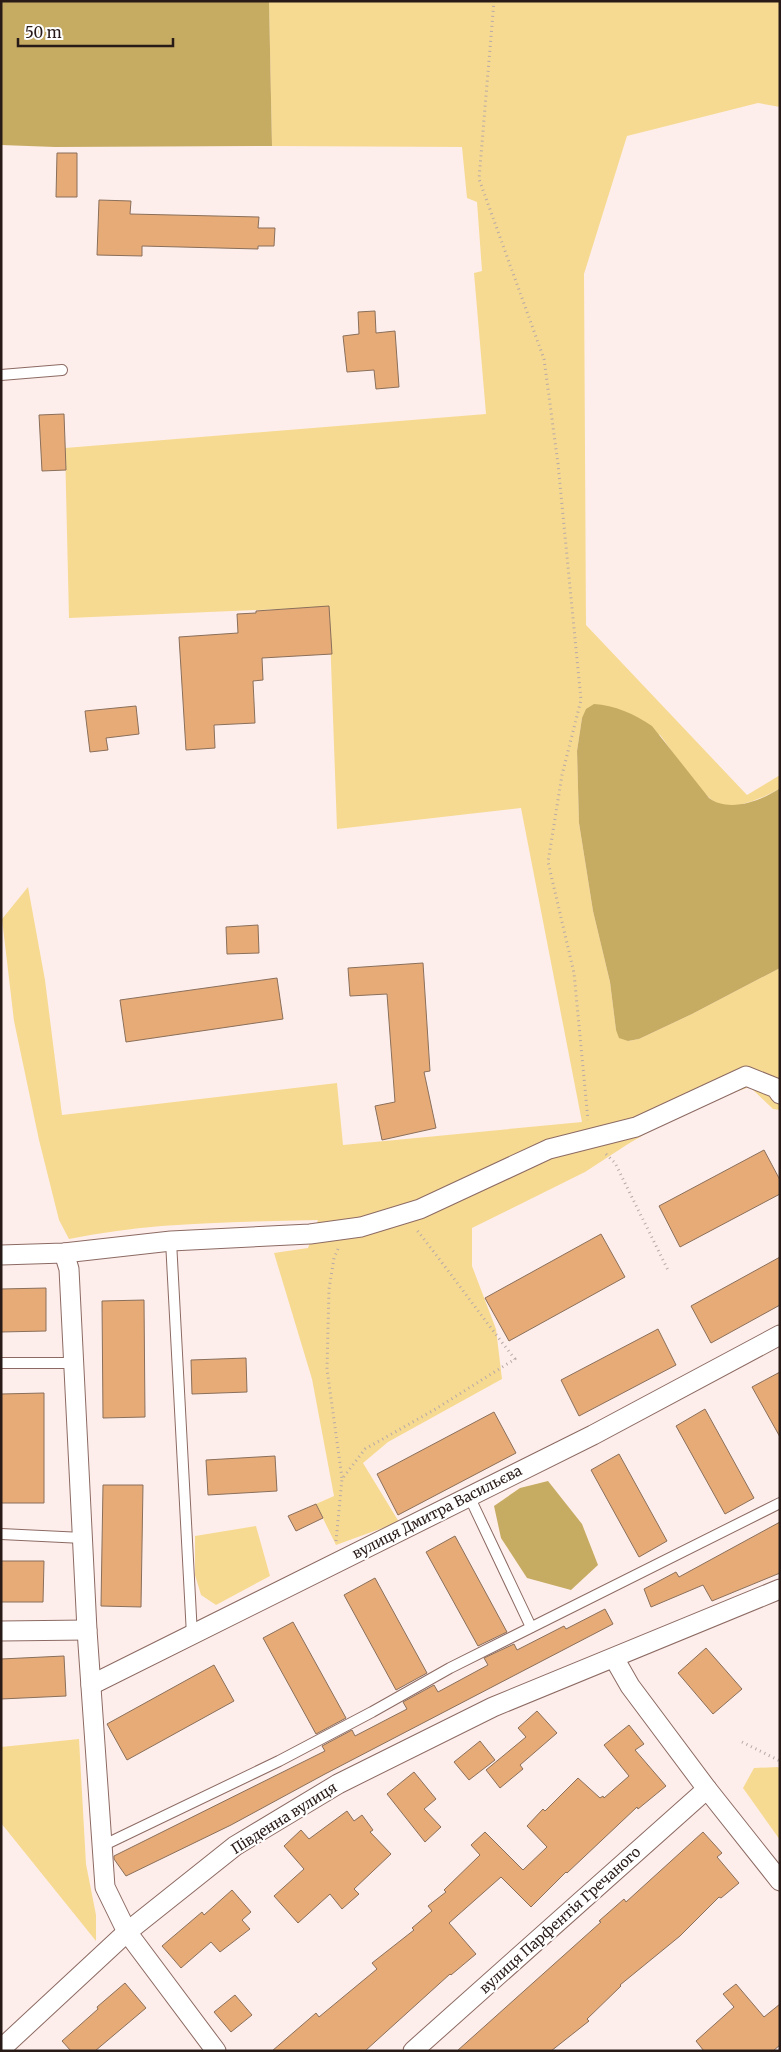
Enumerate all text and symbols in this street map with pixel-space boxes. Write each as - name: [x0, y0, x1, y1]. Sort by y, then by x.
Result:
- scale bar: [18, 15, 172, 47]
- text: 50 m: [25, 23, 62, 42]
- street label: вулиця Дмитра Васильєва: [349, 1461, 525, 1563]
- street label: Південна вулиця: [228, 1778, 340, 1858]
- street label: вулиця Парфентія Гречаного: [476, 1843, 644, 1997]

